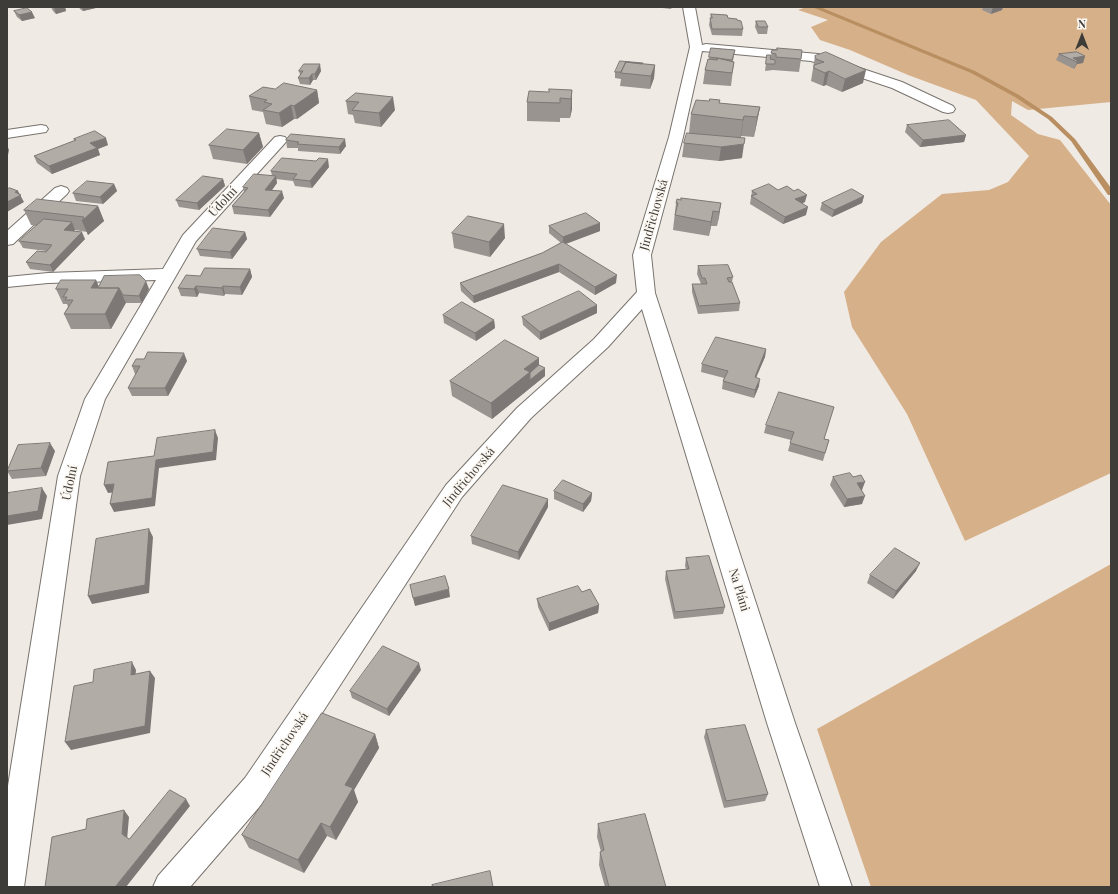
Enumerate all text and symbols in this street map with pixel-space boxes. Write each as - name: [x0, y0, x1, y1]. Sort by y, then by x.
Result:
- north arrow: [1062, 16, 1102, 56]
- text: N: [1078, 16, 1086, 31]
- street label: Jindřichovská: [637, 178, 671, 252]
- street label: Údolní: [206, 184, 240, 220]
- street label: Jindřichovská: [440, 444, 498, 510]
- street label: Údolní: [59, 464, 81, 502]
- street label: Na Pláni: [726, 567, 752, 613]
- street label: Jindřichovská: [259, 710, 311, 778]

